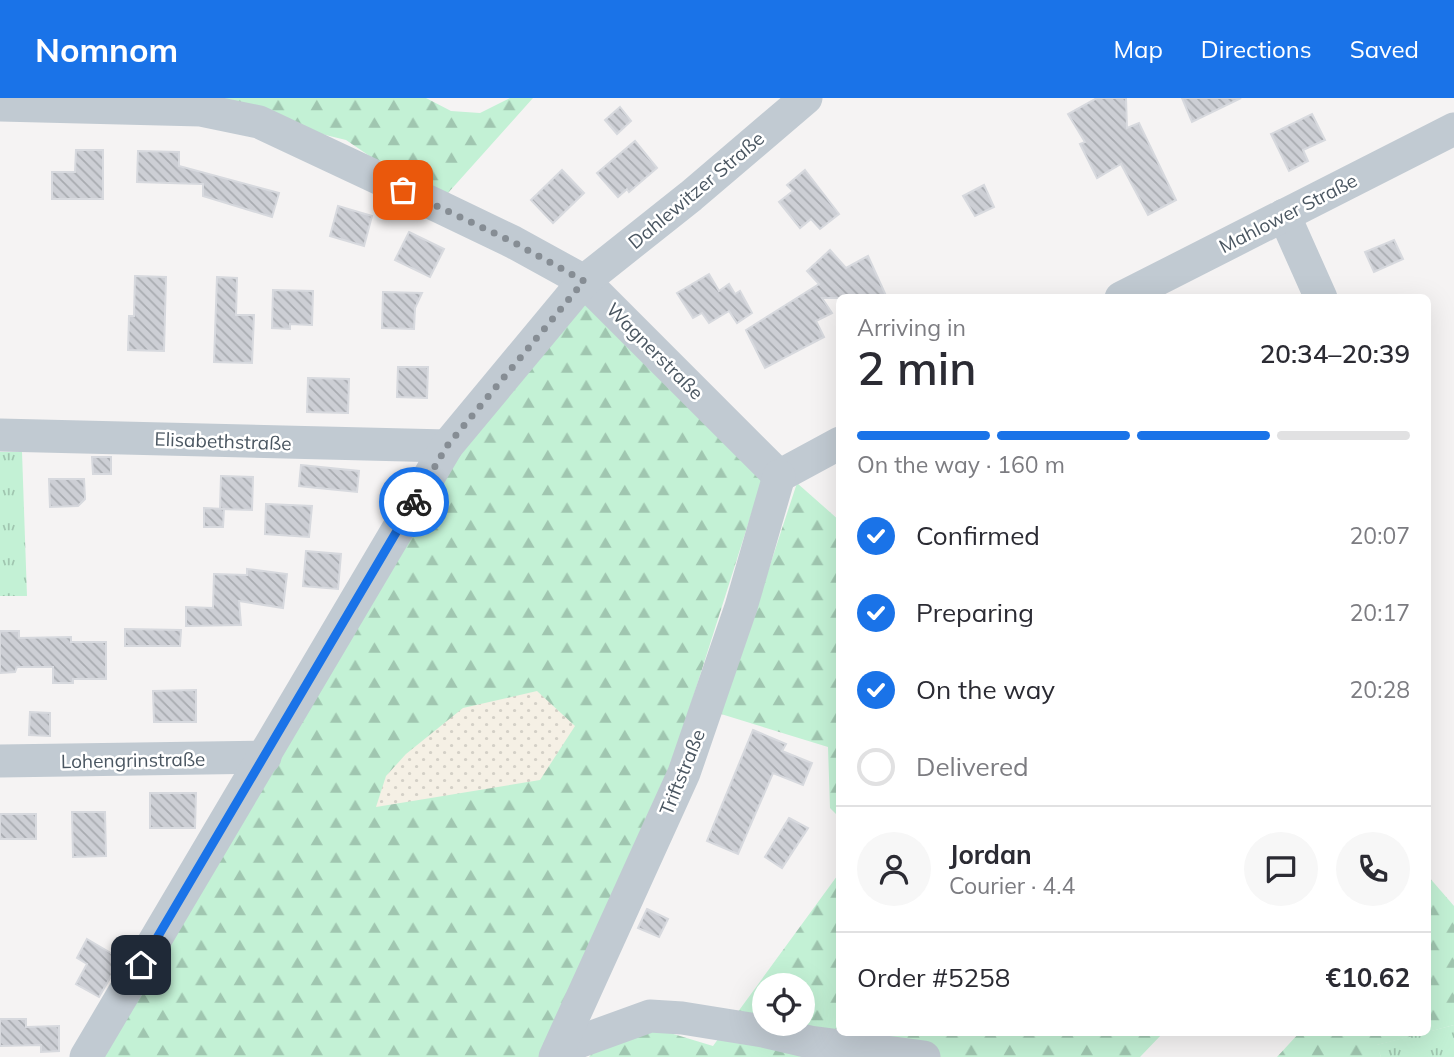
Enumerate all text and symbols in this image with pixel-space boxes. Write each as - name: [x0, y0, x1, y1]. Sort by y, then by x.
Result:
- text: Nomnom: [35, 29, 178, 70]
- text: Map: [1113, 34, 1163, 64]
- text: Directions: [1201, 34, 1312, 64]
- text: Saved: [1350, 34, 1419, 64]
- street label: Dahlewitzer Straße: [623, 126, 769, 254]
- pin: [373, 160, 433, 220]
- street label: Mahlower Straße: [1215, 168, 1361, 258]
- icon: bag: [384, 171, 422, 209]
- street label: Wagnerstraße: [601, 297, 709, 405]
- text: Arriving in: [857, 313, 966, 342]
- text: 20:34–20:39: [1260, 337, 1410, 370]
- text: 2 min: [857, 339, 976, 397]
- street label: Elisabethstraße: [154, 427, 292, 455]
- text: On the way · 160 m: [857, 450, 1065, 479]
- courier: [379, 467, 449, 537]
- icon: bike: [395, 483, 433, 521]
- icon: check: [857, 517, 895, 555]
- text: Confirmed: [916, 519, 1040, 552]
- text: 20:07: [1350, 521, 1410, 550]
- icon: check: [857, 594, 895, 632]
- text: Preparing: [916, 596, 1034, 629]
- text: 20:17: [1350, 598, 1410, 627]
- icon: check: [857, 671, 895, 709]
- text: On the way: [916, 673, 1055, 706]
- text: 20:28: [1350, 675, 1410, 704]
- street label: Triftstraße: [654, 725, 710, 819]
- street label: Lohengrinstraße: [61, 747, 205, 773]
- text: Delivered: [916, 750, 1029, 783]
- button: person: [857, 832, 931, 906]
- button: chat: [1244, 832, 1318, 906]
- button: phone: [1336, 832, 1410, 906]
- text: Jordan: [949, 838, 1032, 871]
- text: Courier · 4.4: [949, 871, 1075, 900]
- pin: [111, 935, 171, 995]
- icon: home: [122, 946, 160, 984]
- text: Order #5258: [857, 961, 1010, 994]
- text: €10.62: [1326, 961, 1410, 994]
- map controls: [752, 973, 815, 1036]
- button: locate: [752, 973, 815, 1036]

